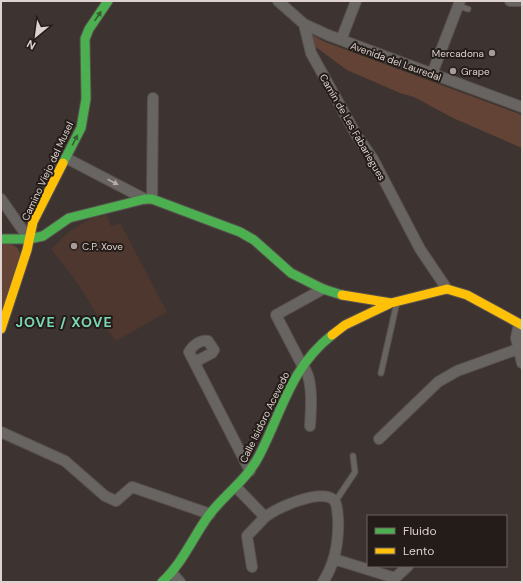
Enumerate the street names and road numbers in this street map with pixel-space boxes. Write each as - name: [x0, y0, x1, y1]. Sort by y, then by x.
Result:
- street label: Avenida del Lauredal: [349, 39, 443, 84]
- street label: Camín de Les Fabariegues: [317, 72, 388, 183]
- street label: Camino Viejo del Musel: [19, 120, 76, 223]
- street label: Calle Isidoro Acevedo: [237, 369, 292, 465]

